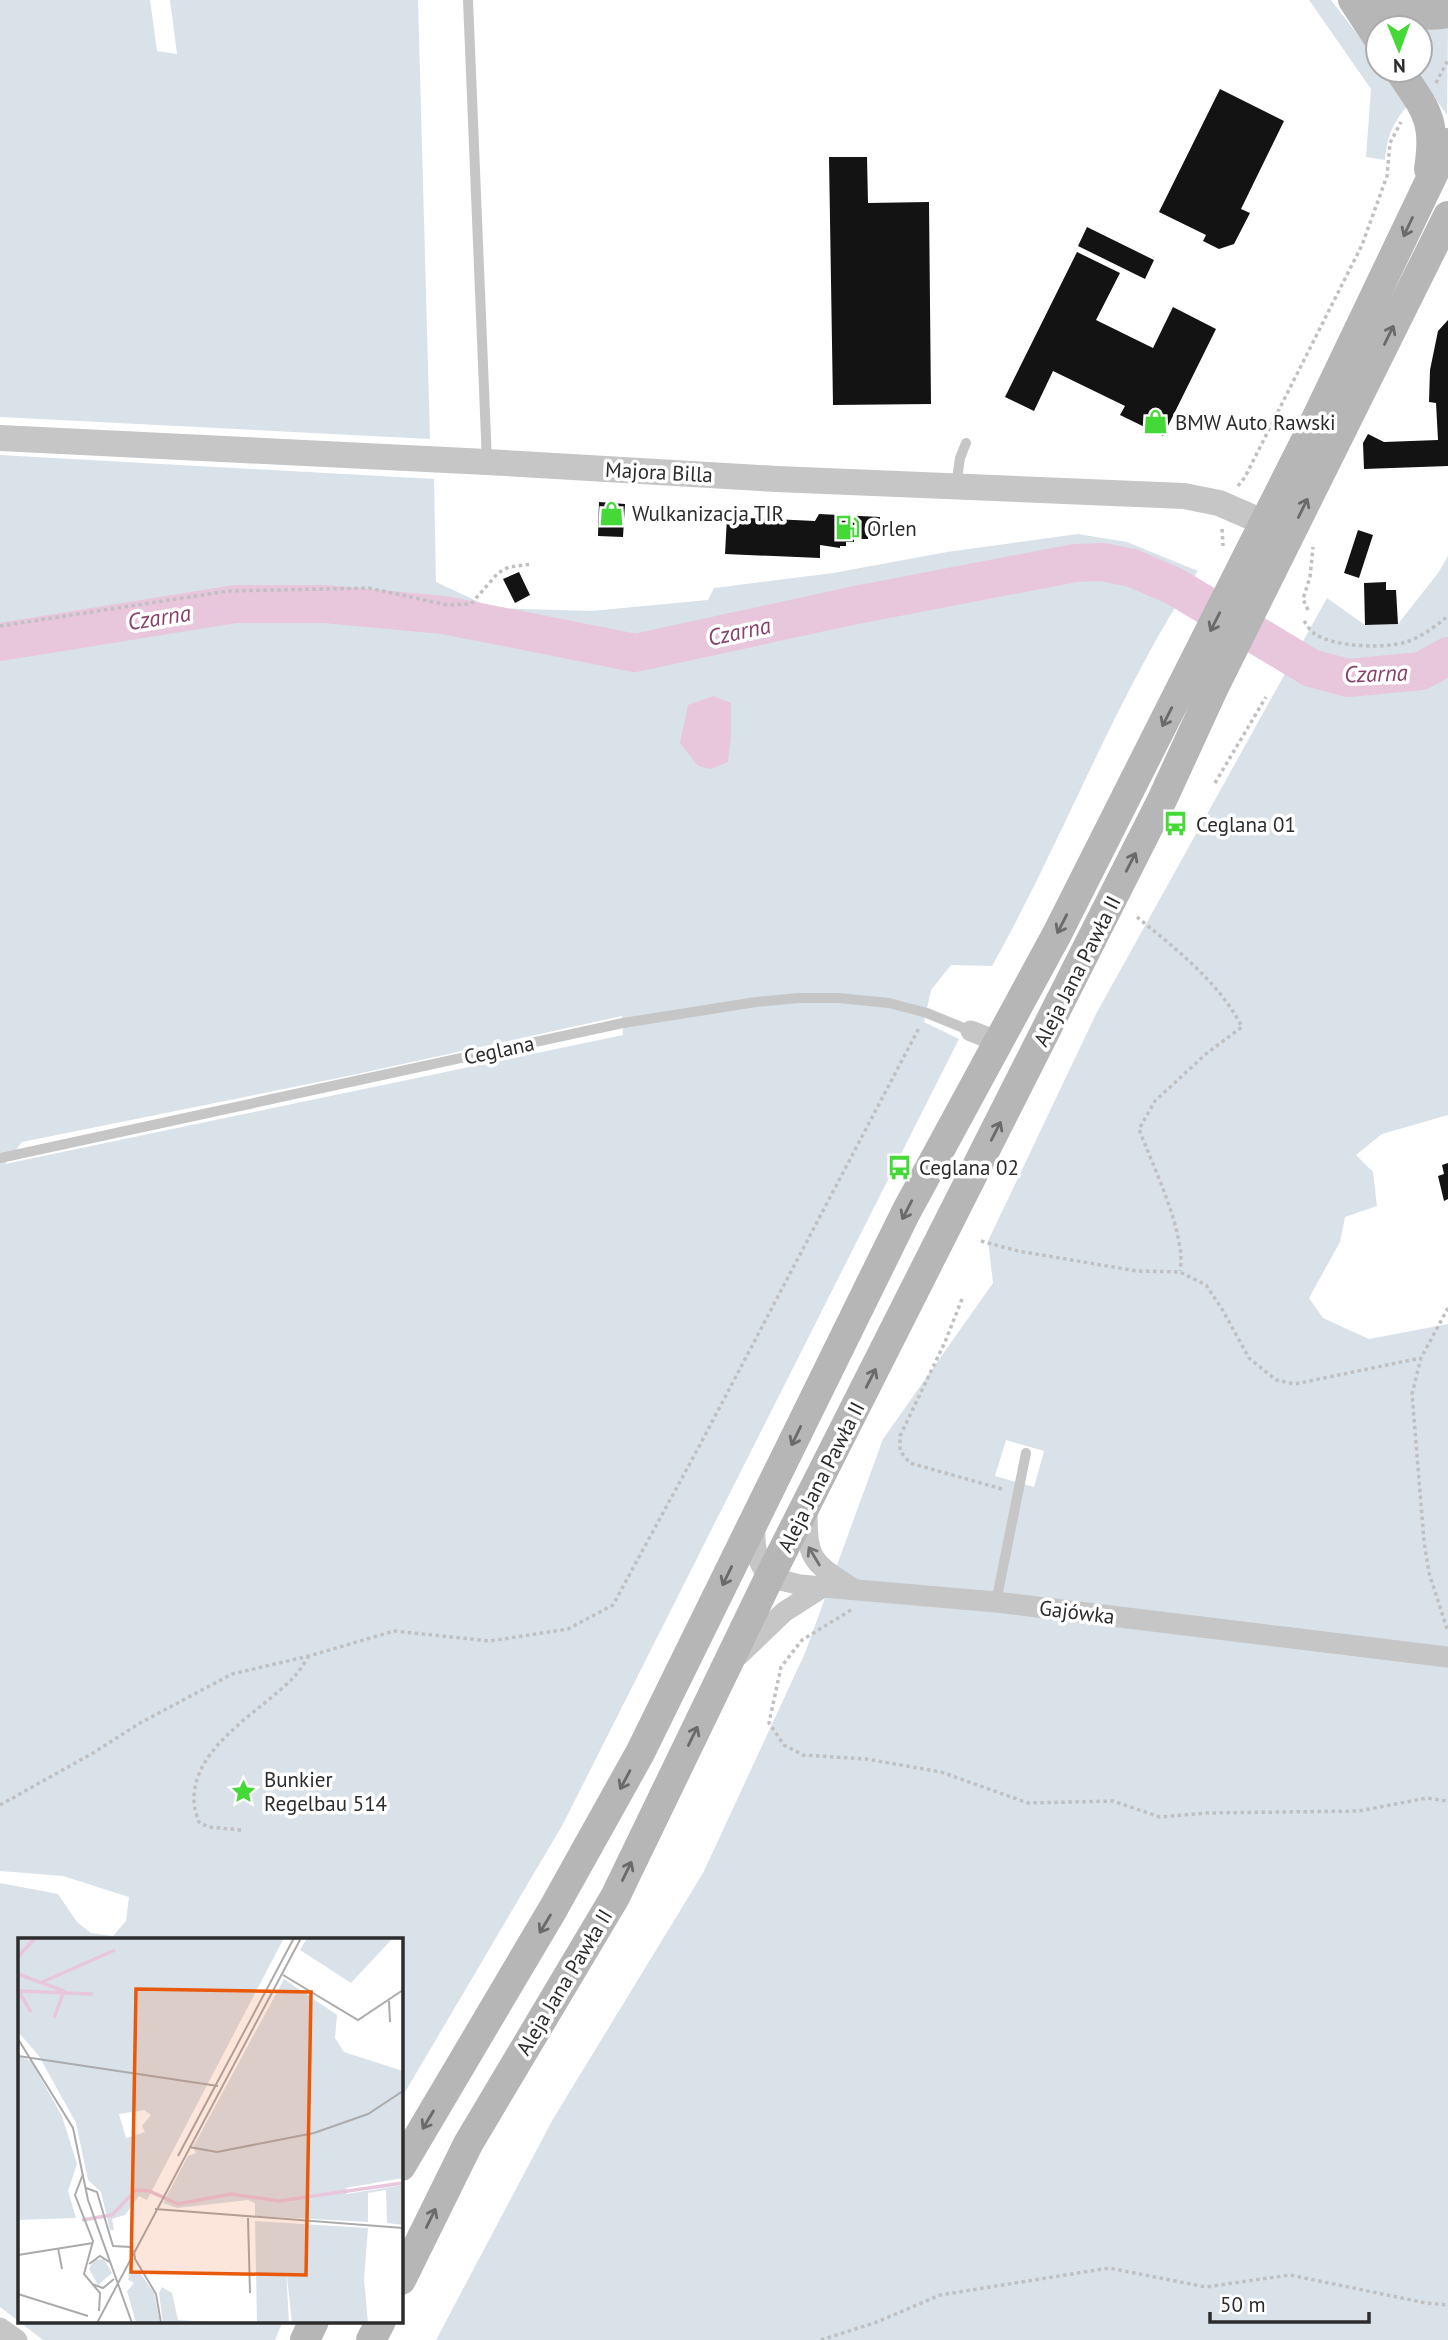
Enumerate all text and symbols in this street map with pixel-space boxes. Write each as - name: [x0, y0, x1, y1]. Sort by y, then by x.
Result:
- north arrow: [1364, 14, 1434, 84]
- text: N: [1393, 54, 1406, 78]
- one-way arrow: [1400, 216, 1414, 237]
- one-way arrow: [1383, 325, 1396, 346]
- shop icon: BMW Auto Rawski: [1141, 408, 1169, 436]
- place label: BMW Auto Rawski: [1175, 409, 1336, 436]
- street label: Majora Billa: [605, 456, 713, 488]
- one-way arrow: [1296, 498, 1310, 519]
- shop icon: Wulkanizacja TIR: [598, 499, 626, 527]
- place label: Wulkanizacja TIR: [632, 500, 784, 527]
- fuel station icon: Orlen: [833, 514, 861, 542]
- place label: Orlen: [867, 515, 917, 542]
- water label: Czarna: [125, 598, 193, 636]
- water label: Czarna: [705, 610, 773, 652]
- one-way arrow: [1207, 611, 1221, 632]
- water label: Czarna: [1344, 657, 1408, 689]
- one-way arrow: [1159, 706, 1173, 727]
- bus stop icon: Ceglana 01: [1162, 810, 1190, 838]
- place label: Ceglana 01: [1196, 811, 1296, 838]
- one-way arrow: [1125, 852, 1139, 873]
- street label: Aleja Jana Pawła II: [1027, 891, 1127, 1051]
- one-way arrow: [1055, 913, 1069, 934]
- street label: Ceglana: [461, 1029, 537, 1071]
- one-way arrow: [989, 1121, 1003, 1142]
- bus stop icon: Ceglana 02: [885, 1153, 913, 1181]
- place label: Ceglana 02: [919, 1154, 1019, 1181]
- one-way arrow: [900, 1199, 914, 1219]
- one-way arrow: [865, 1368, 879, 1389]
- street label: Aleja Jana Pawła II: [771, 1397, 871, 1557]
- one-way arrow: [788, 1425, 802, 1446]
- one-way arrow: [807, 1546, 821, 1566]
- one-way arrow: [719, 1565, 733, 1586]
- street label: Gajówka: [1038, 1594, 1116, 1630]
- one-way arrow: [687, 1726, 700, 1747]
- place label: Bunkier Regelbau 514: [264, 1766, 387, 1817]
- one-way arrow: [618, 1769, 632, 1790]
- place icon: Bunkier Regelbau 514: [230, 1777, 258, 1805]
- one-way arrow: [621, 1861, 635, 1882]
- street label: Aleja Jana Pawła II: [510, 1904, 618, 2060]
- one-way arrow: [537, 1914, 551, 1934]
- inset map: [18, 1938, 402, 2322]
- one-way arrow: [421, 2109, 435, 2129]
- one-way arrow: [424, 2208, 438, 2229]
- scale bar: [1210, 2280, 1369, 2324]
- text: 50 m: [1220, 2291, 1266, 2318]

